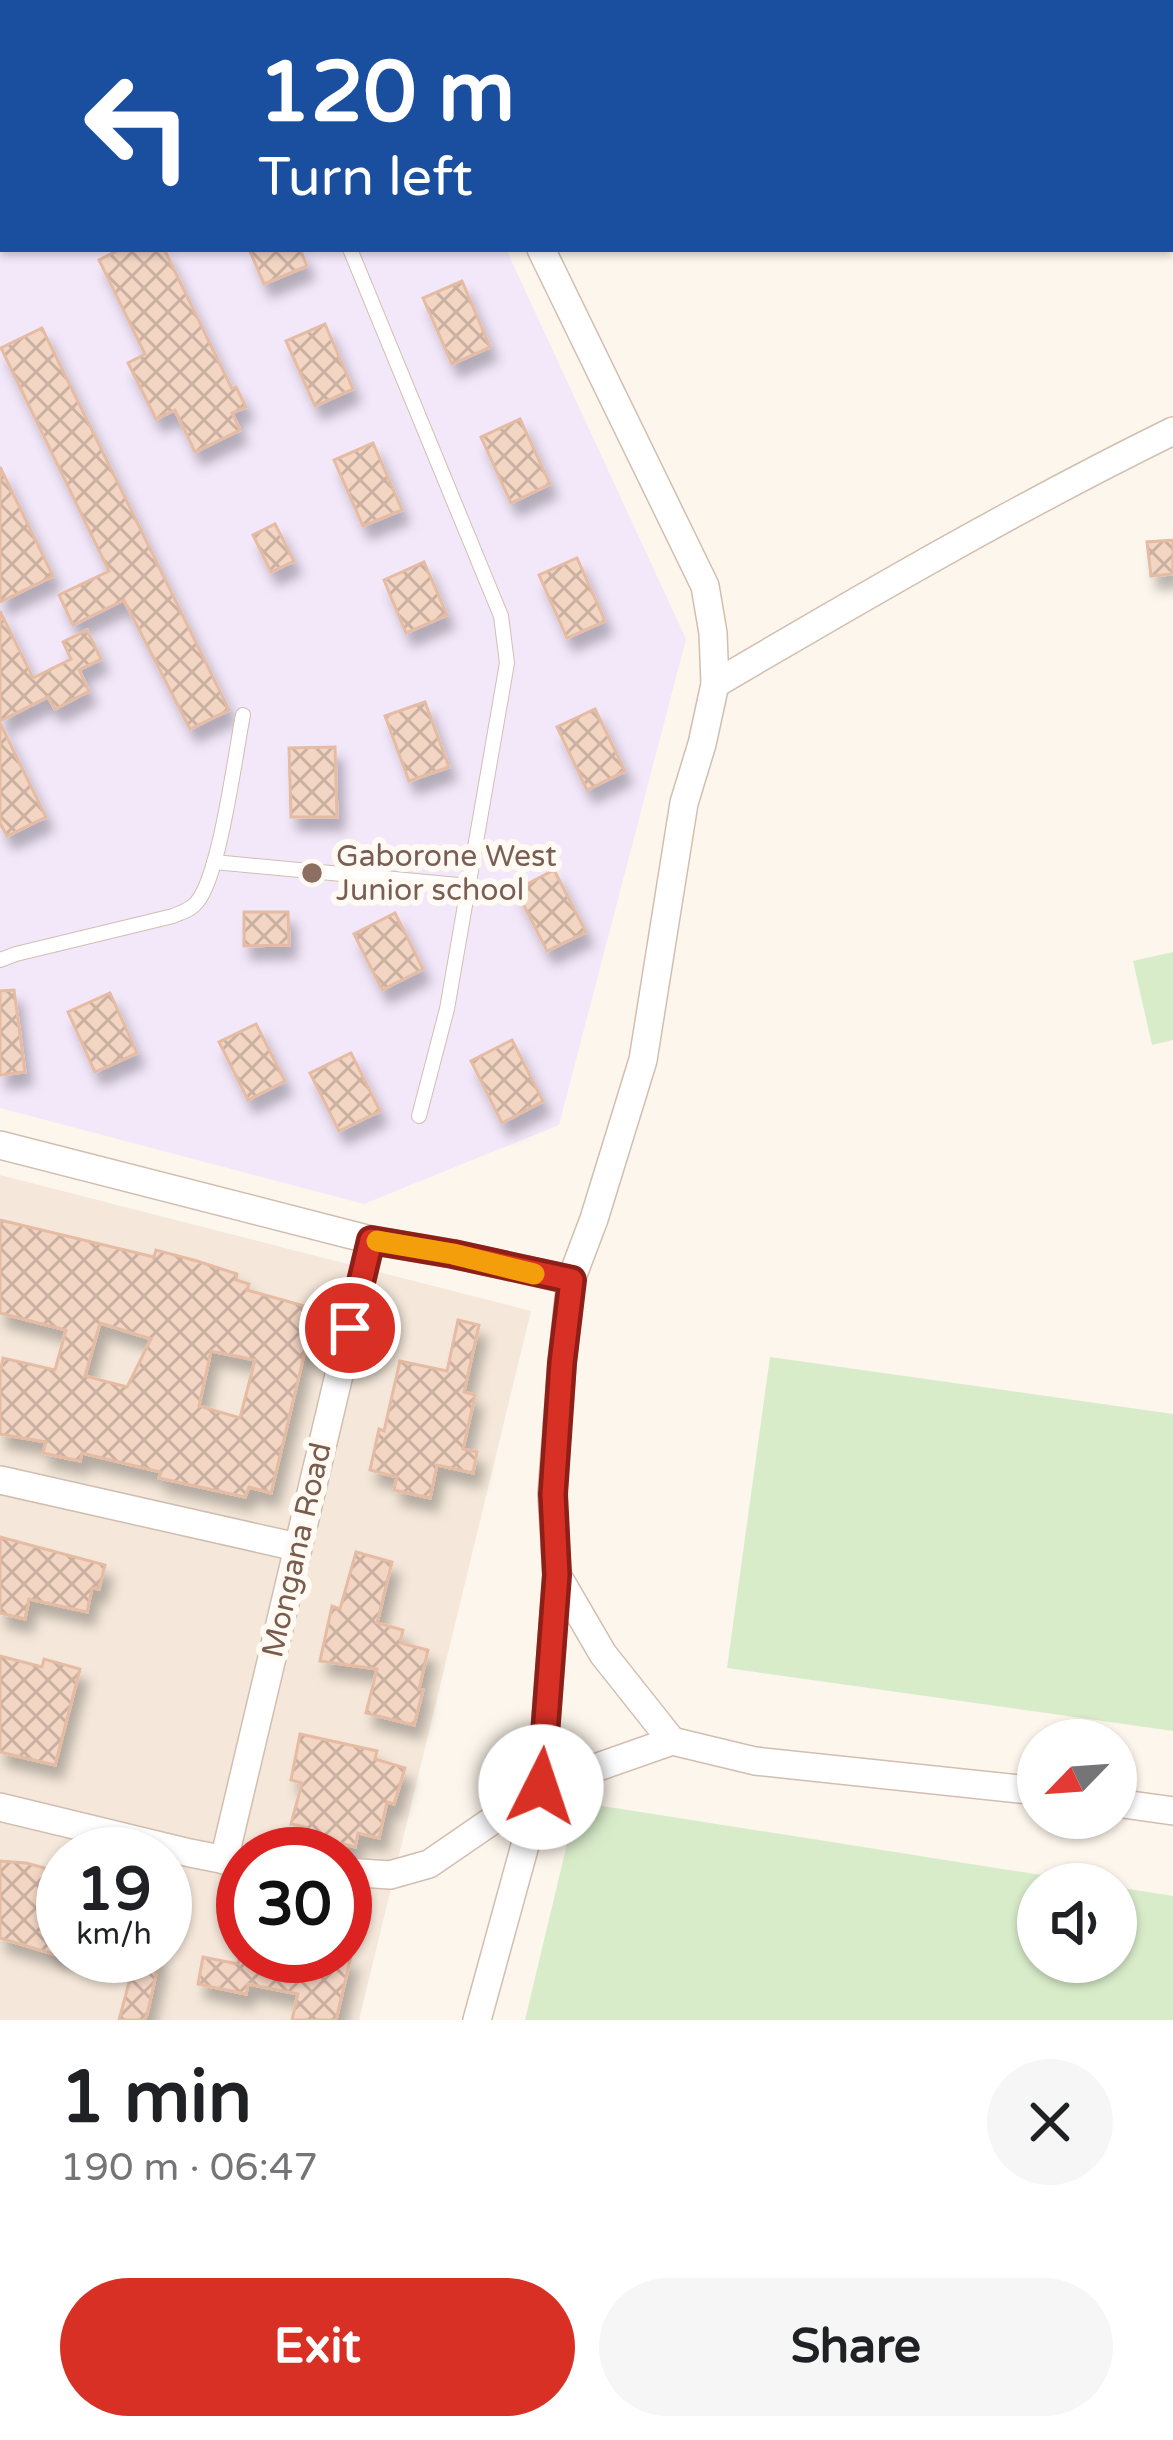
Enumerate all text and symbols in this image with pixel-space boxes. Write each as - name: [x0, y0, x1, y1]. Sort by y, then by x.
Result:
- text: 120 m: [258, 43, 515, 144]
- icon: left: [60, 48, 216, 204]
- text: Turn left: [258, 145, 473, 210]
- place label: Gaborone West Junior school: [336, 838, 557, 909]
- marker: Gaborone West Junior school: [299, 860, 325, 886]
- pin: [299, 1277, 401, 1379]
- icon: arrive: [317, 1295, 383, 1361]
- street label: Mongana Road: [254, 1439, 340, 1661]
- north arrow: [1017, 1719, 1137, 1839]
- map controls: [1017, 1719, 1137, 1983]
- position arrow: [478, 1724, 604, 1850]
- speed limit sign: 30: [216, 1827, 372, 1983]
- text: 19: [76, 1854, 152, 1926]
- button: sound: [1017, 1863, 1137, 1983]
- text: km/h: [76, 1916, 152, 1953]
- text: 1 min: [60, 2055, 252, 2142]
- button: close: [987, 2059, 1113, 2185]
- text: 190 m · 06:47: [60, 2144, 318, 2191]
- button: Exit: [60, 2278, 575, 2416]
- button: Share: [599, 2278, 1113, 2416]

